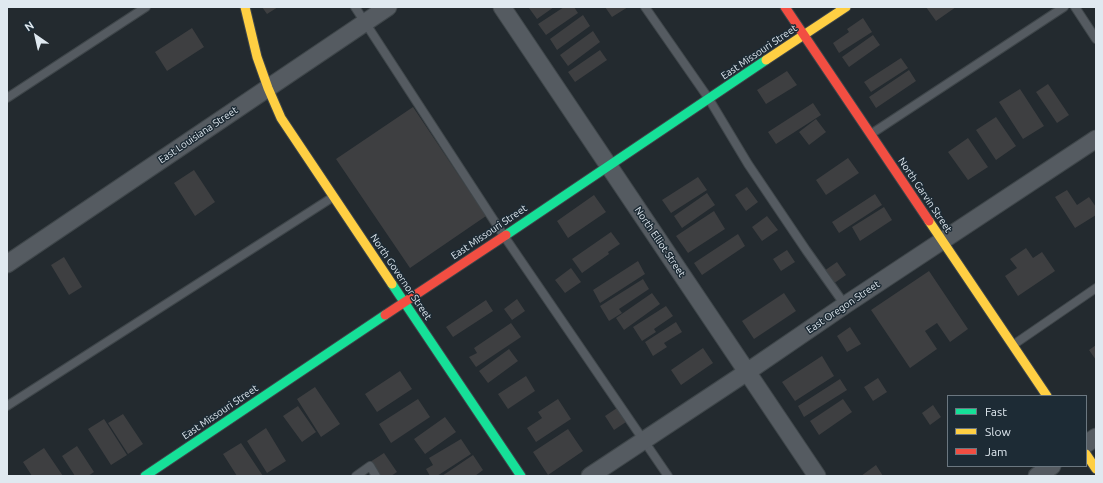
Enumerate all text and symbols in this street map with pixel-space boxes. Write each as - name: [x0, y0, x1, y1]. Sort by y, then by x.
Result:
- north arrow: [16, 16, 56, 56]
- text: N: [23, 19, 36, 33]
- street label: East Missouri Street: [719, 22, 799, 82]
- street label: East Louisiana Street: [156, 104, 240, 166]
- street label: North Garvin Street: [895, 155, 955, 235]
- street label: East Missouri Street: [449, 202, 529, 262]
- street label: North Elliot Street: [632, 205, 688, 279]
- street label: North Governor Street: [368, 232, 434, 322]
- street label: East Oregon Street: [804, 278, 882, 336]
- street label: East Missouri Street: [180, 382, 260, 442]
- legend: [947, 395, 1087, 467]
- text: Fast: [985, 405, 1007, 418]
- text: Slow: [985, 425, 1011, 438]
- text: Jam: [985, 445, 1007, 458]

